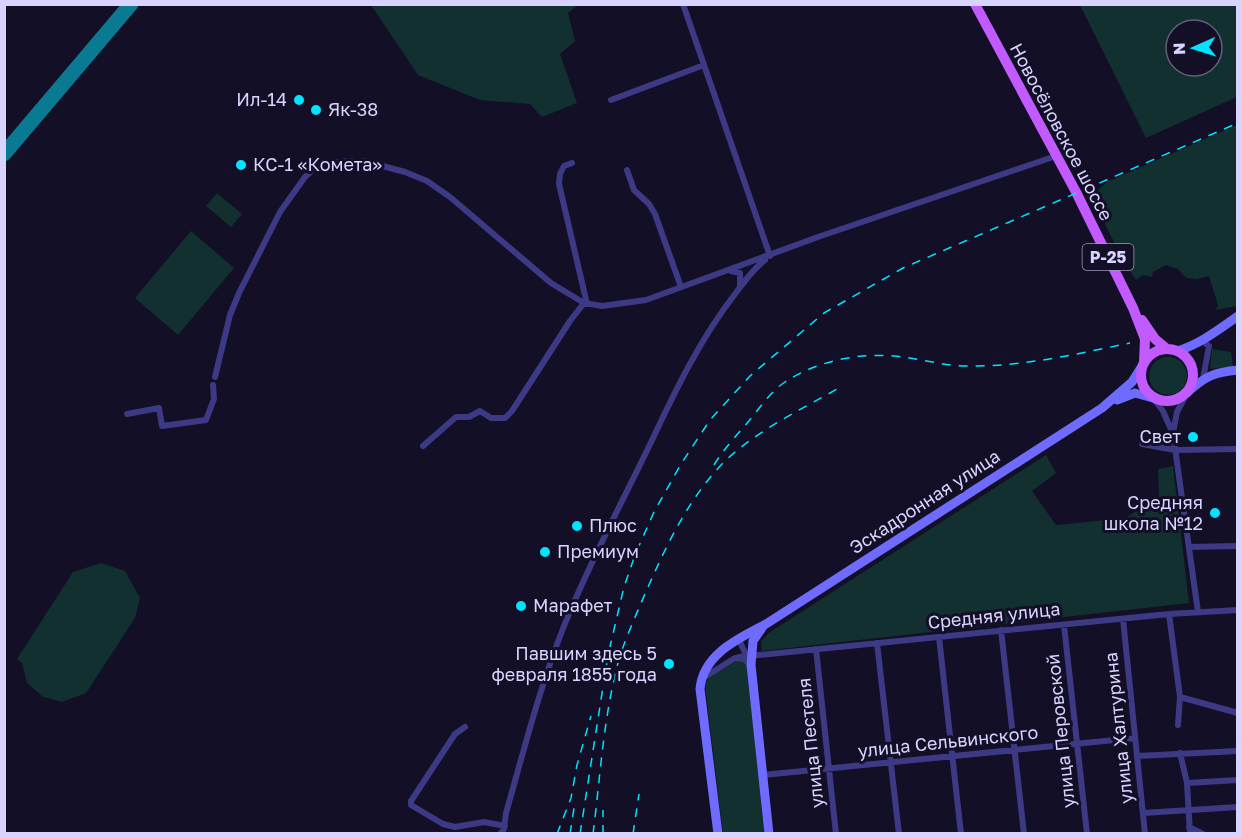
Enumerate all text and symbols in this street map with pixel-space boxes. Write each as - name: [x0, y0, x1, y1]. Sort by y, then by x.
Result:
- north arrow: [1164, 18, 1224, 78]
- street label: Новосёловское шоссе: [1006, 39, 1118, 224]
- text: N: [1169, 42, 1189, 55]
- place label: Ил-14: [236, 88, 287, 110]
- marker: Ил-14: [292, 93, 306, 107]
- place label: Як-38: [328, 98, 378, 120]
- marker: Як-38: [309, 103, 323, 117]
- place label: КС-1 «Комета»: [253, 153, 382, 175]
- marker: КС-1 «Комета»: [234, 158, 248, 172]
- road number: Р-25: [1082, 244, 1134, 270]
- place label: Свет: [1140, 425, 1181, 447]
- marker: Свет: [1186, 430, 1200, 444]
- street label: Эскадронная улица: [845, 444, 1004, 558]
- place label: Средняя школа №12: [1104, 491, 1203, 534]
- marker: Средняя школа №12: [1208, 506, 1222, 520]
- place label: Плюс: [589, 514, 637, 536]
- marker: Плюс: [570, 519, 584, 533]
- place label: Премиум: [557, 540, 639, 562]
- marker: Премиум: [538, 545, 552, 559]
- place label: Марафет: [533, 594, 612, 616]
- street label: Средняя улица: [927, 597, 1061, 633]
- marker: Марафет: [514, 599, 528, 613]
- place label: Павшим здесь 5 февраля 1855 года: [491, 642, 657, 685]
- street label: улица Халтурина: [1099, 651, 1137, 805]
- street label: улица Перовской: [1041, 653, 1079, 809]
- marker: Павшим здесь 5 февраля 1855 года: [662, 657, 676, 671]
- street label: улица Пестеля: [792, 677, 828, 809]
- street label: улица Сельвинского: [857, 721, 1039, 761]

